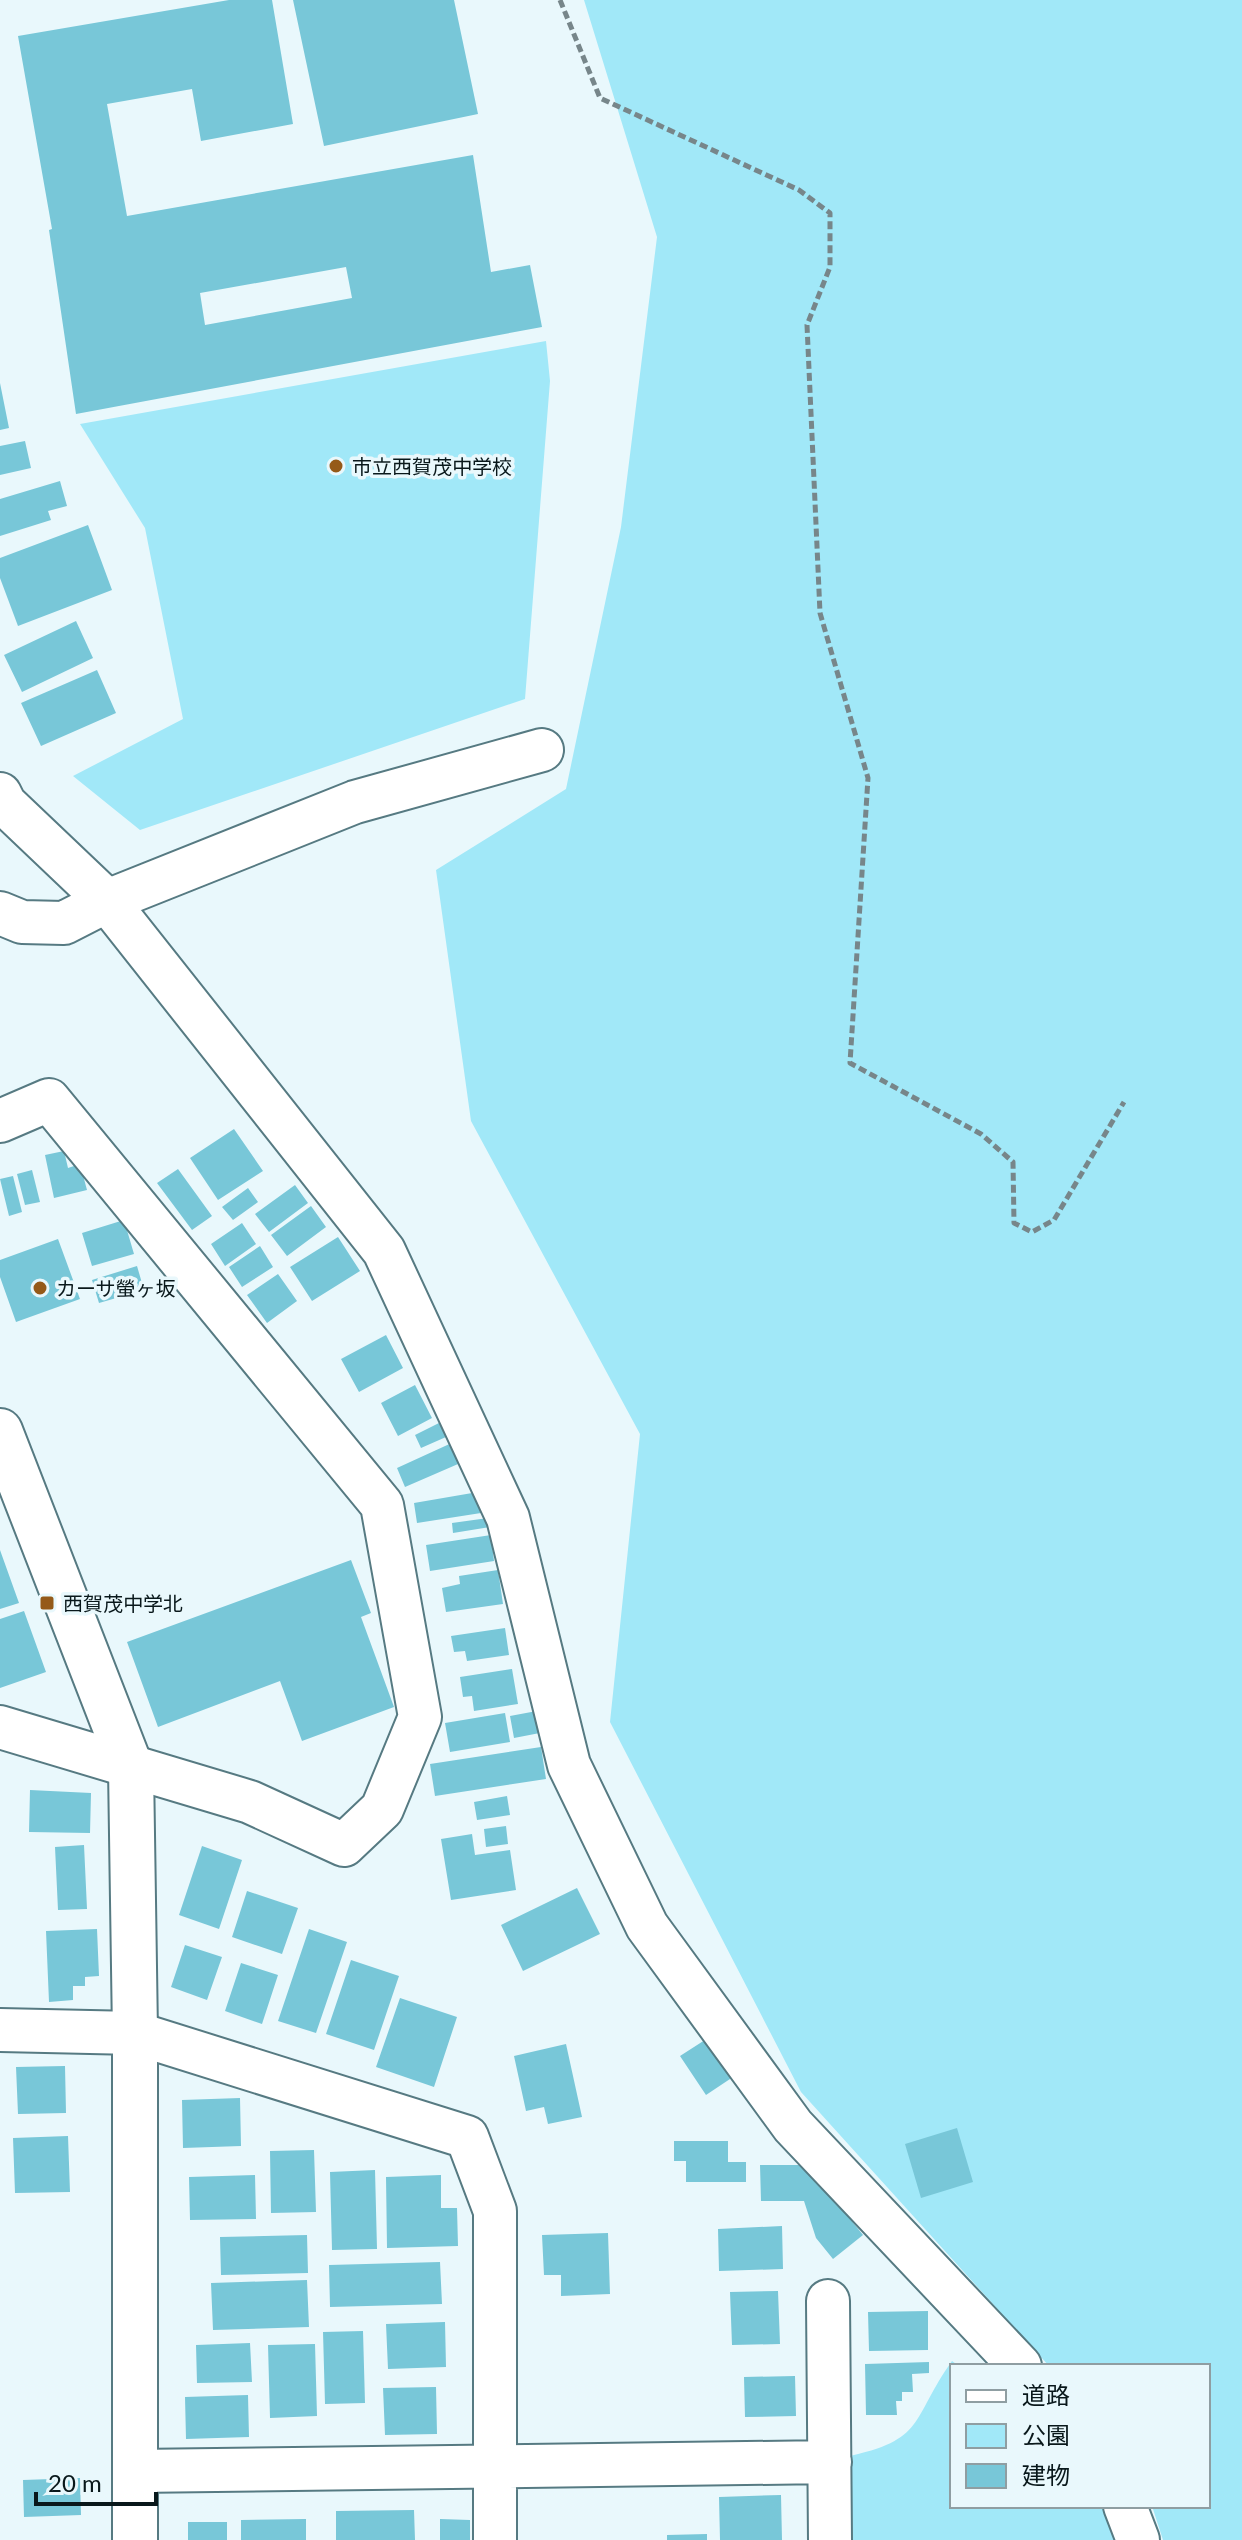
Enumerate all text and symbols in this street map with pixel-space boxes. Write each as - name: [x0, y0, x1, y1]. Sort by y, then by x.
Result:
- place label: 市立西賀茂中学校: [352, 454, 512, 478]
- marker: 市立西賀茂中学校: [327, 457, 345, 475]
- place label: カーサ螢ヶ坂: [56, 1276, 176, 1300]
- marker: カーサ螢ヶ坂: [31, 1279, 49, 1297]
- place label: 西賀茂中学北: [63, 1591, 183, 1615]
- marker: 西賀茂中学北: [38, 1594, 56, 1612]
- legend: [950, 2364, 1210, 2508]
- text: 道路: [1022, 2380, 1070, 2409]
- text: 公園: [1022, 2420, 1070, 2449]
- scale bar: [36, 2456, 156, 2506]
- text: 建物: [1022, 2460, 1070, 2489]
- text: 20 m: [48, 2468, 102, 2497]

